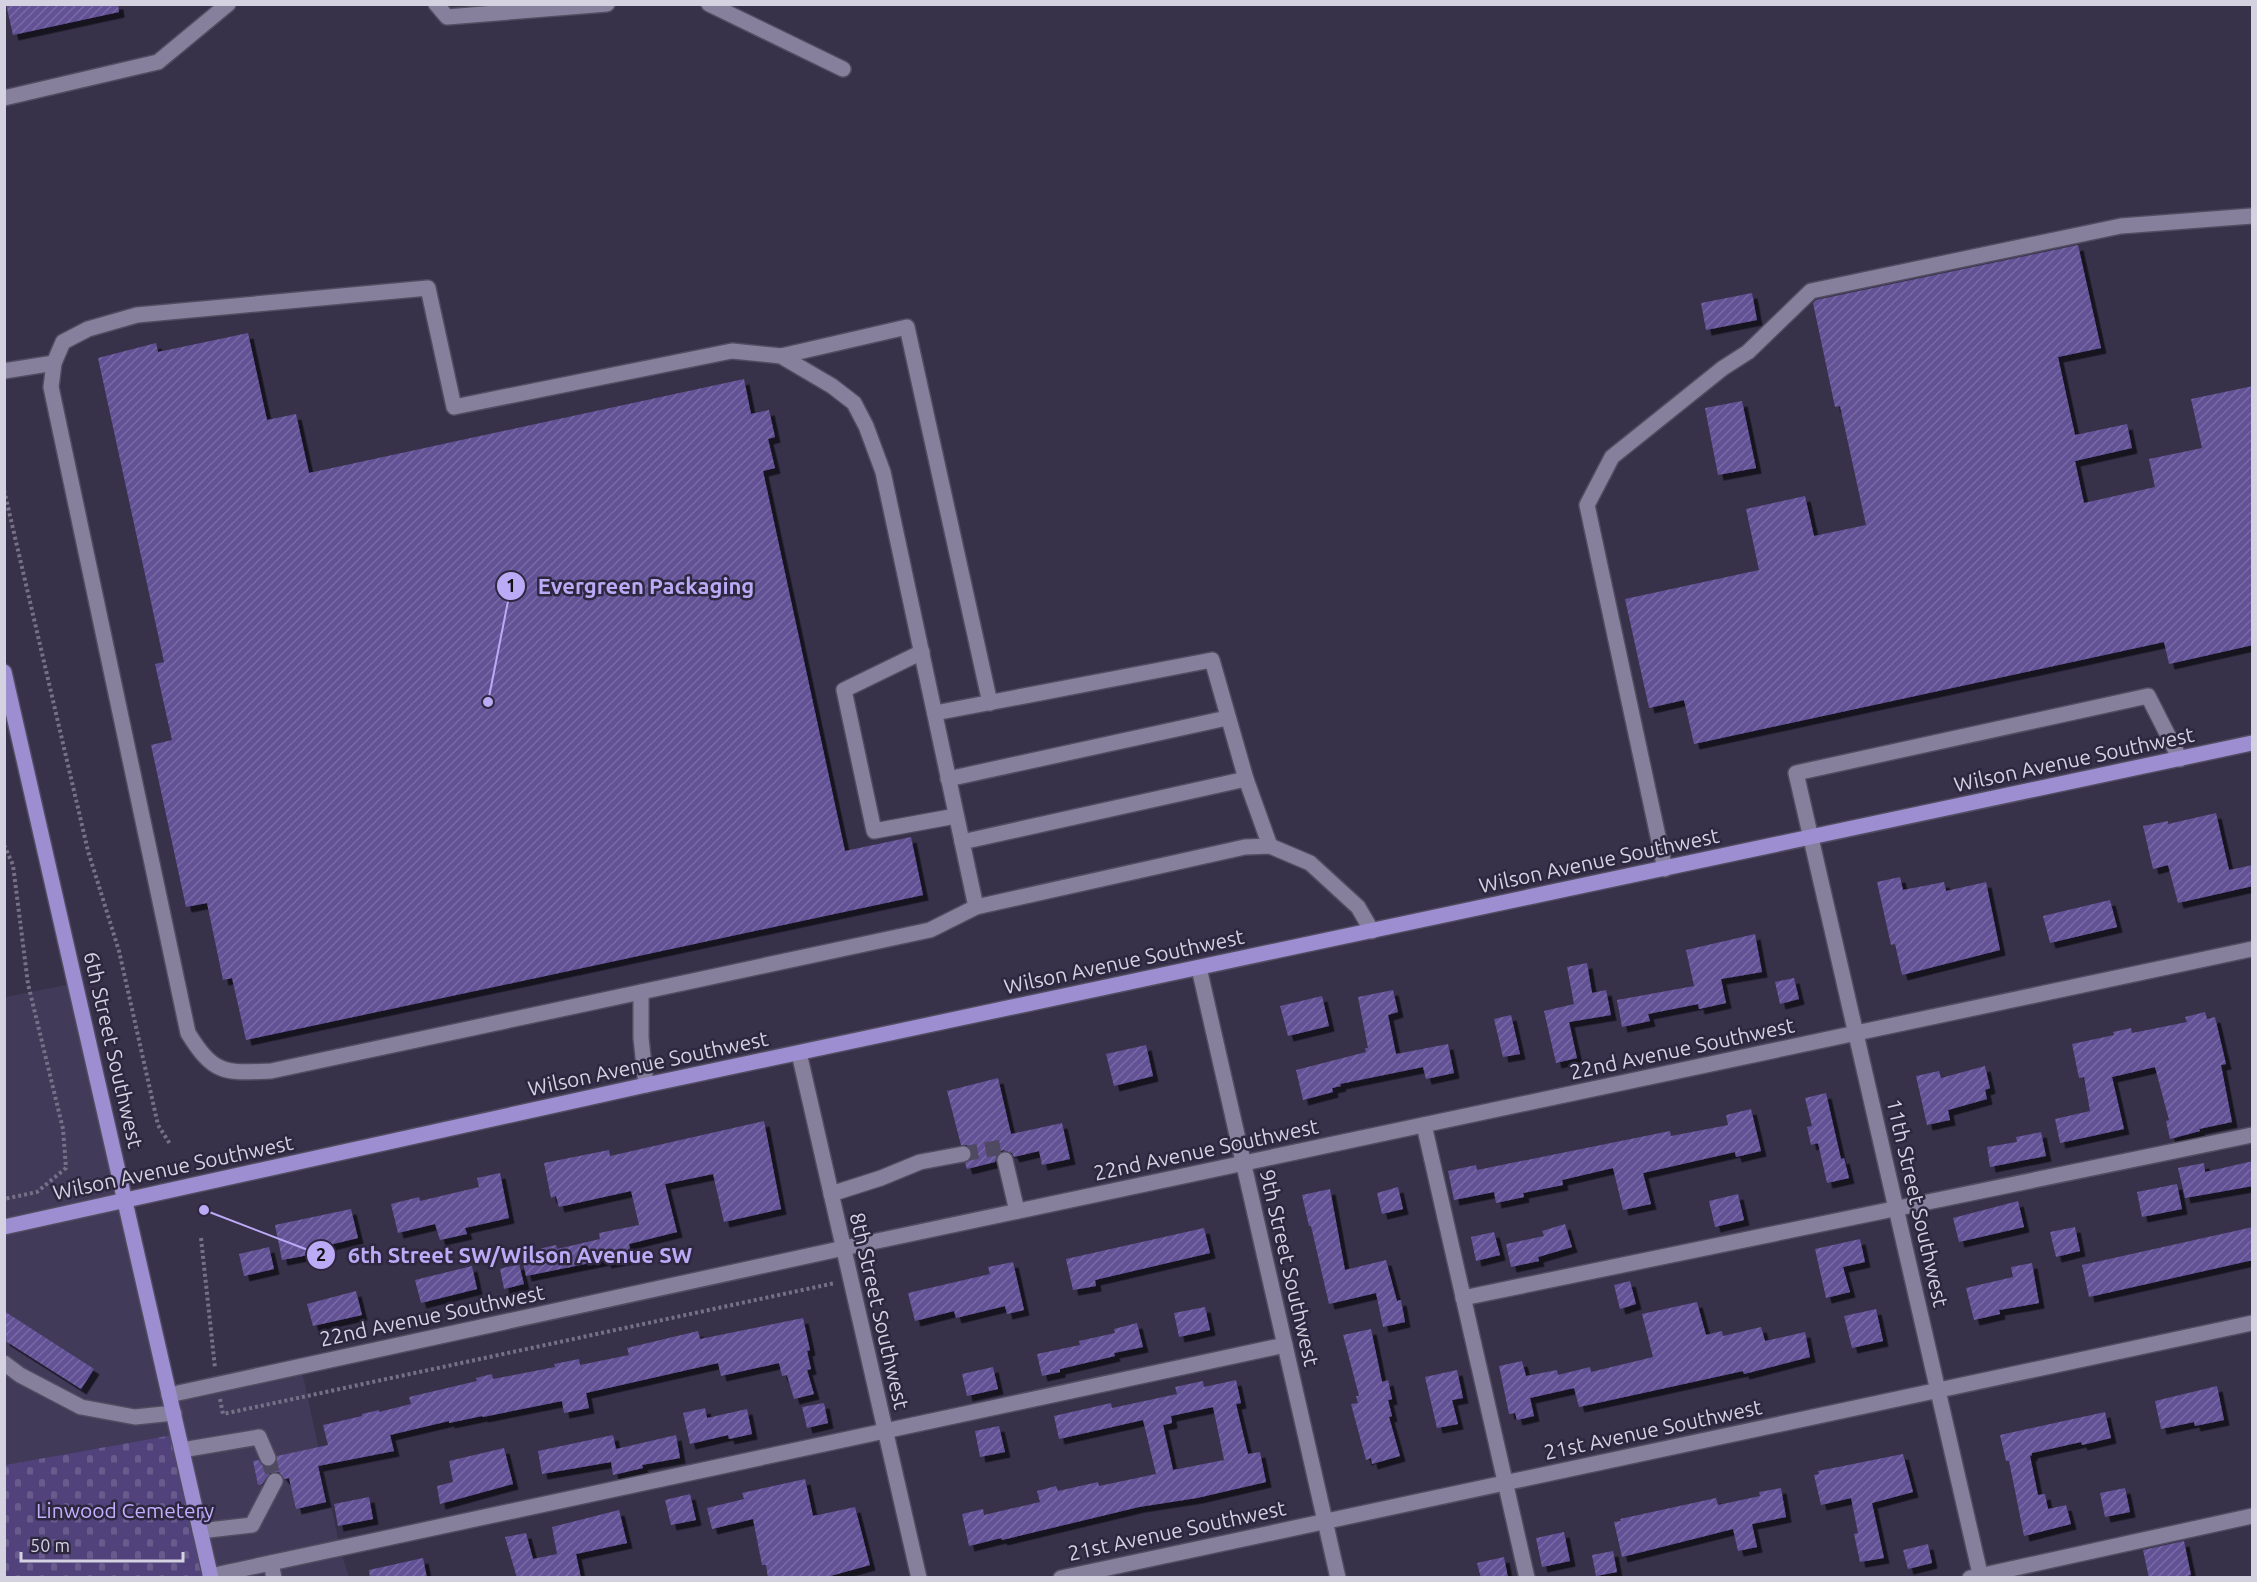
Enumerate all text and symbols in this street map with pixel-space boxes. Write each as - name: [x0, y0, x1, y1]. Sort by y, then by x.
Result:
- callout: Evergreen Packaging: [496, 566, 766, 606]
- text: Evergreen Packaging: [538, 573, 754, 598]
- text: 1: [506, 575, 516, 595]
- street label: Wilson Avenue Southwest: [1951, 722, 2196, 796]
- street label: Wilson Avenue Southwest: [1476, 823, 1721, 897]
- street label: Wilson Avenue Southwest: [1001, 924, 1246, 998]
- street label: 6th Street Southwest: [80, 949, 148, 1150]
- street label: 22nd Avenue Southwest: [1567, 1012, 1796, 1084]
- street label: Wilson Avenue Southwest: [525, 1026, 770, 1100]
- street label: 11th Street Southwest: [1882, 1096, 1954, 1309]
- street label: 22nd Avenue Southwest: [1091, 1113, 1320, 1185]
- street label: Wilson Avenue Southwest: [50, 1130, 295, 1204]
- street label: 9th Street Southwest: [1256, 1167, 1324, 1368]
- street label: 8th Street Southwest: [846, 1210, 914, 1411]
- callout: 6th Street SW/Wilson Avenue SW: [306, 1235, 705, 1275]
- text: 6th Street SW/Wilson Avenue SW: [348, 1242, 693, 1267]
- text: 2: [316, 1244, 326, 1264]
- street label: 22nd Avenue Southwest: [317, 1279, 546, 1351]
- street label: 21st Avenue Southwest: [1542, 1394, 1764, 1464]
- street label: 21st Avenue Southwest: [1066, 1495, 1288, 1565]
- park label: Linwood Cemetery: [36, 1498, 214, 1522]
- scale bar: [21, 1525, 183, 1563]
- text: 50 m: [30, 1535, 70, 1555]

